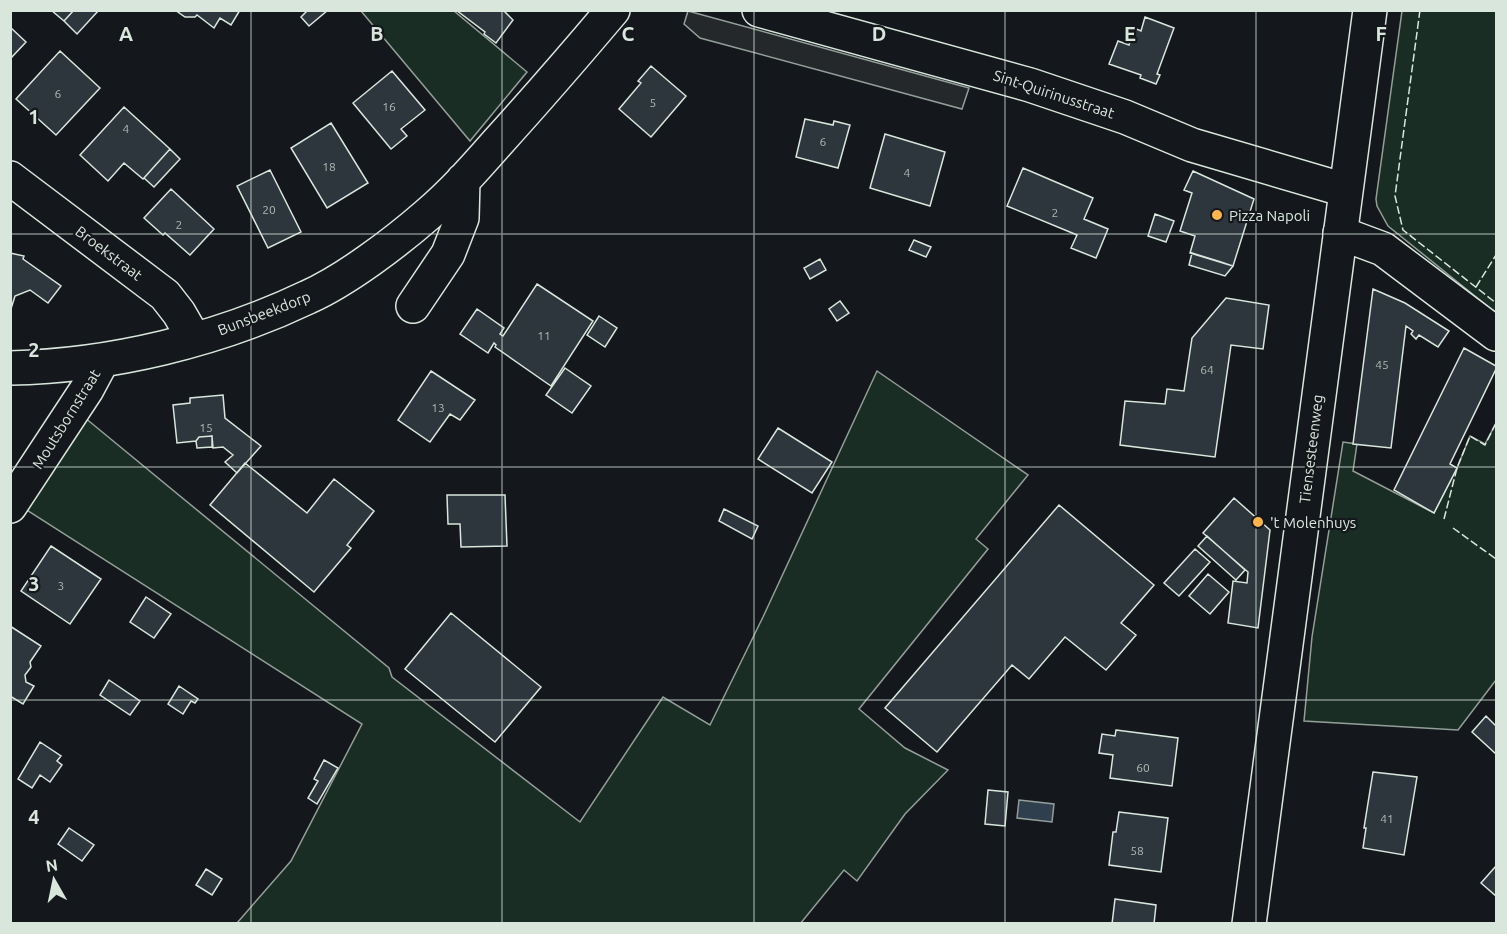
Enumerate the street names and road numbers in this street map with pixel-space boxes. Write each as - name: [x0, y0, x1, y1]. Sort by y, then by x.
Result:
- street label: Sint-Quirinusstraat: [991, 66, 1117, 122]
- street label: Broekstraat: [72, 222, 146, 284]
- street label: Bunsbeekdorp: [215, 288, 313, 338]
- street label: Moutsbornstraat: [29, 366, 103, 472]
- street label: Tiensesteenweg: [1296, 393, 1326, 505]

